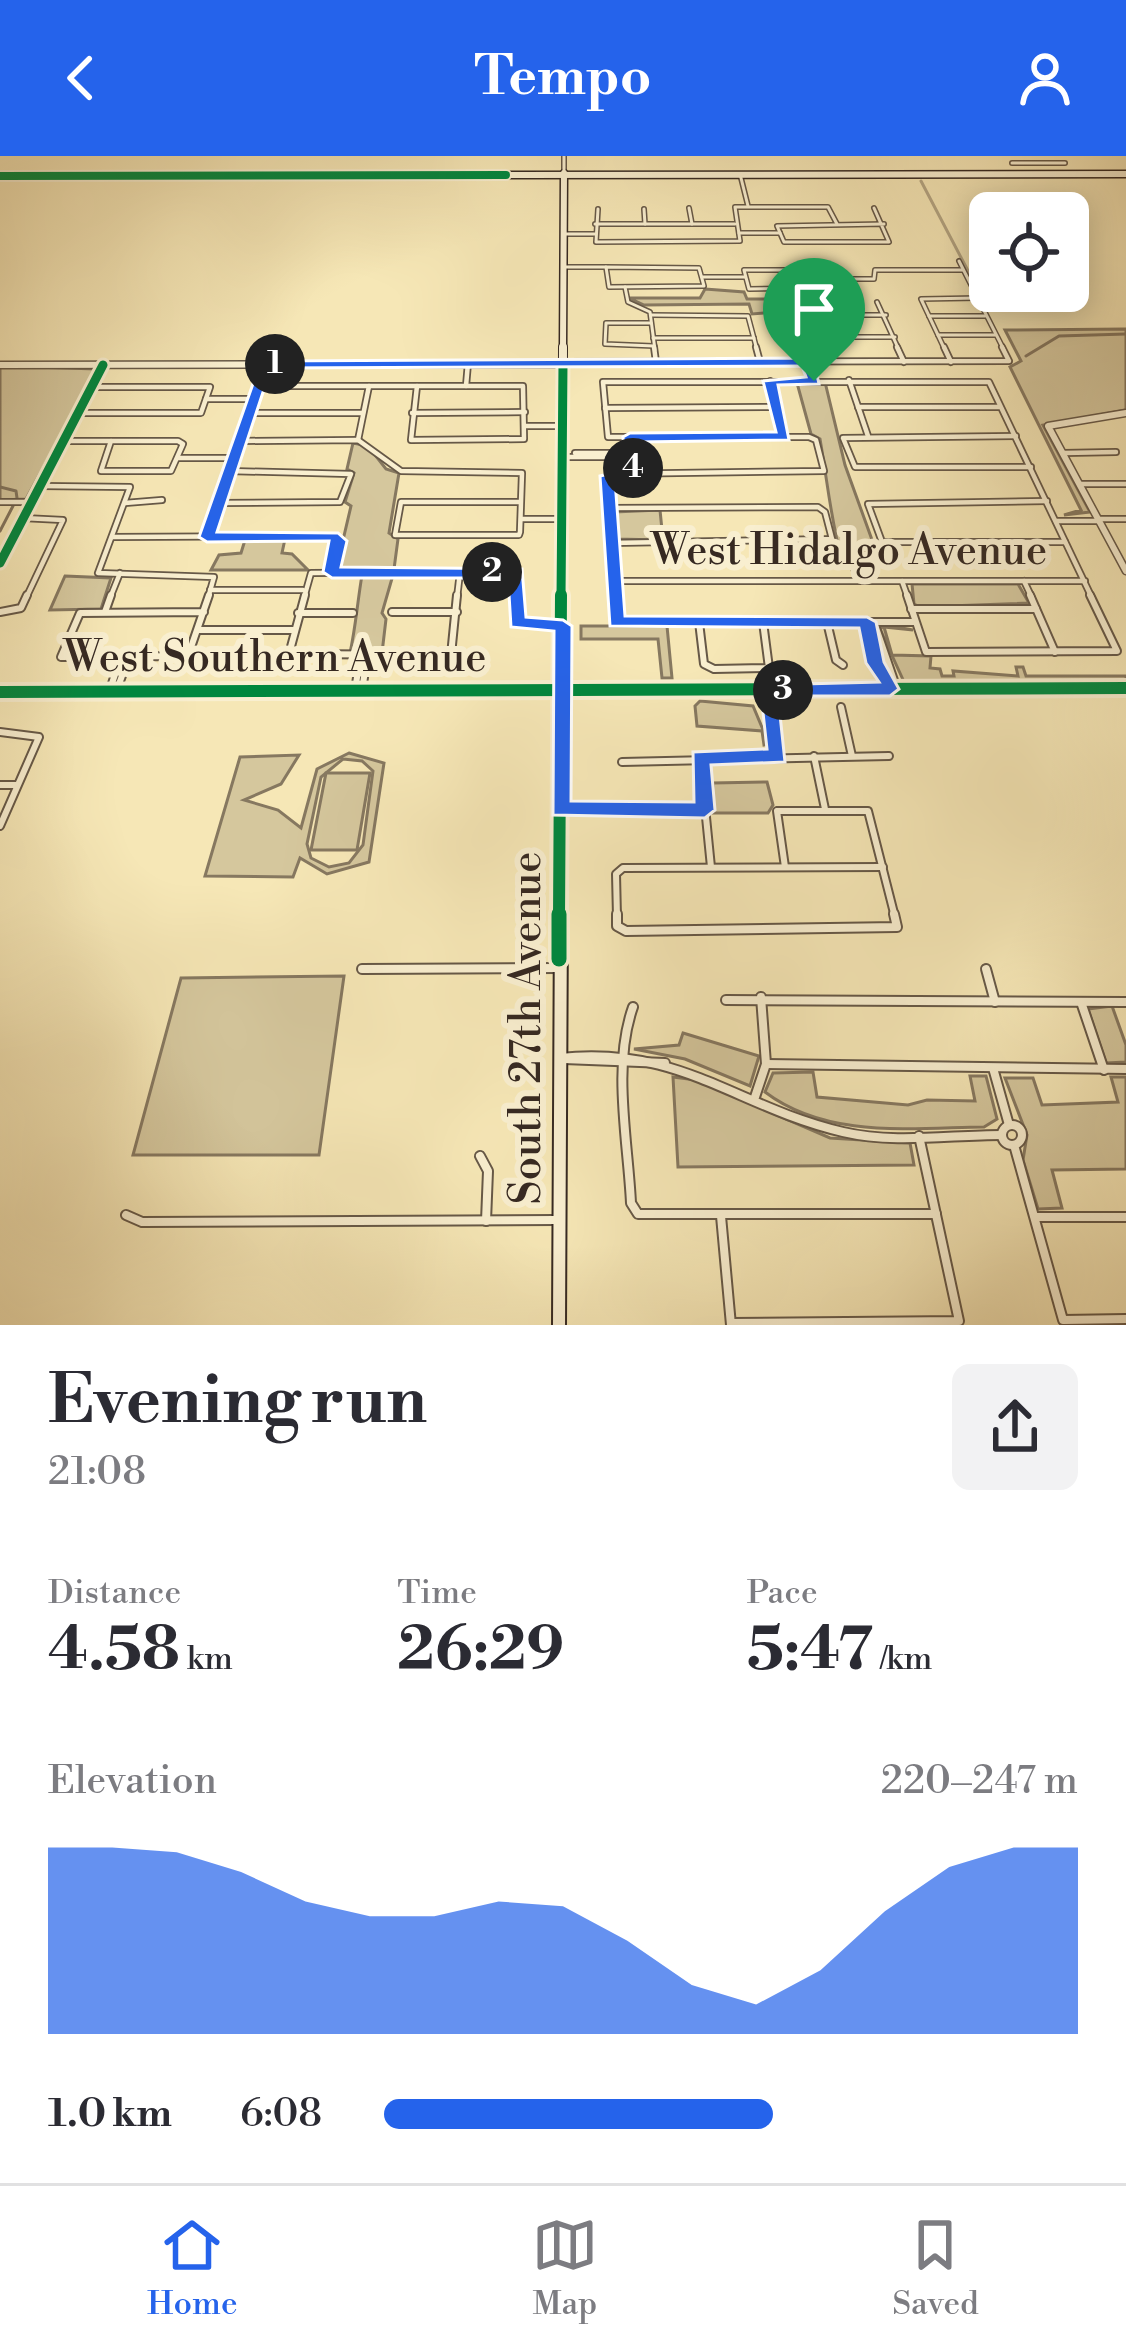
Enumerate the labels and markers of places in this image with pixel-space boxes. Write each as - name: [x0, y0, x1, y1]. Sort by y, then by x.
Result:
- pin: [763, 258, 865, 381]
- pin: 1: [245, 334, 305, 394]
- pin: 4: [603, 438, 663, 498]
- pin: 2: [462, 542, 522, 602]
- pin: 3: [753, 660, 813, 720]

